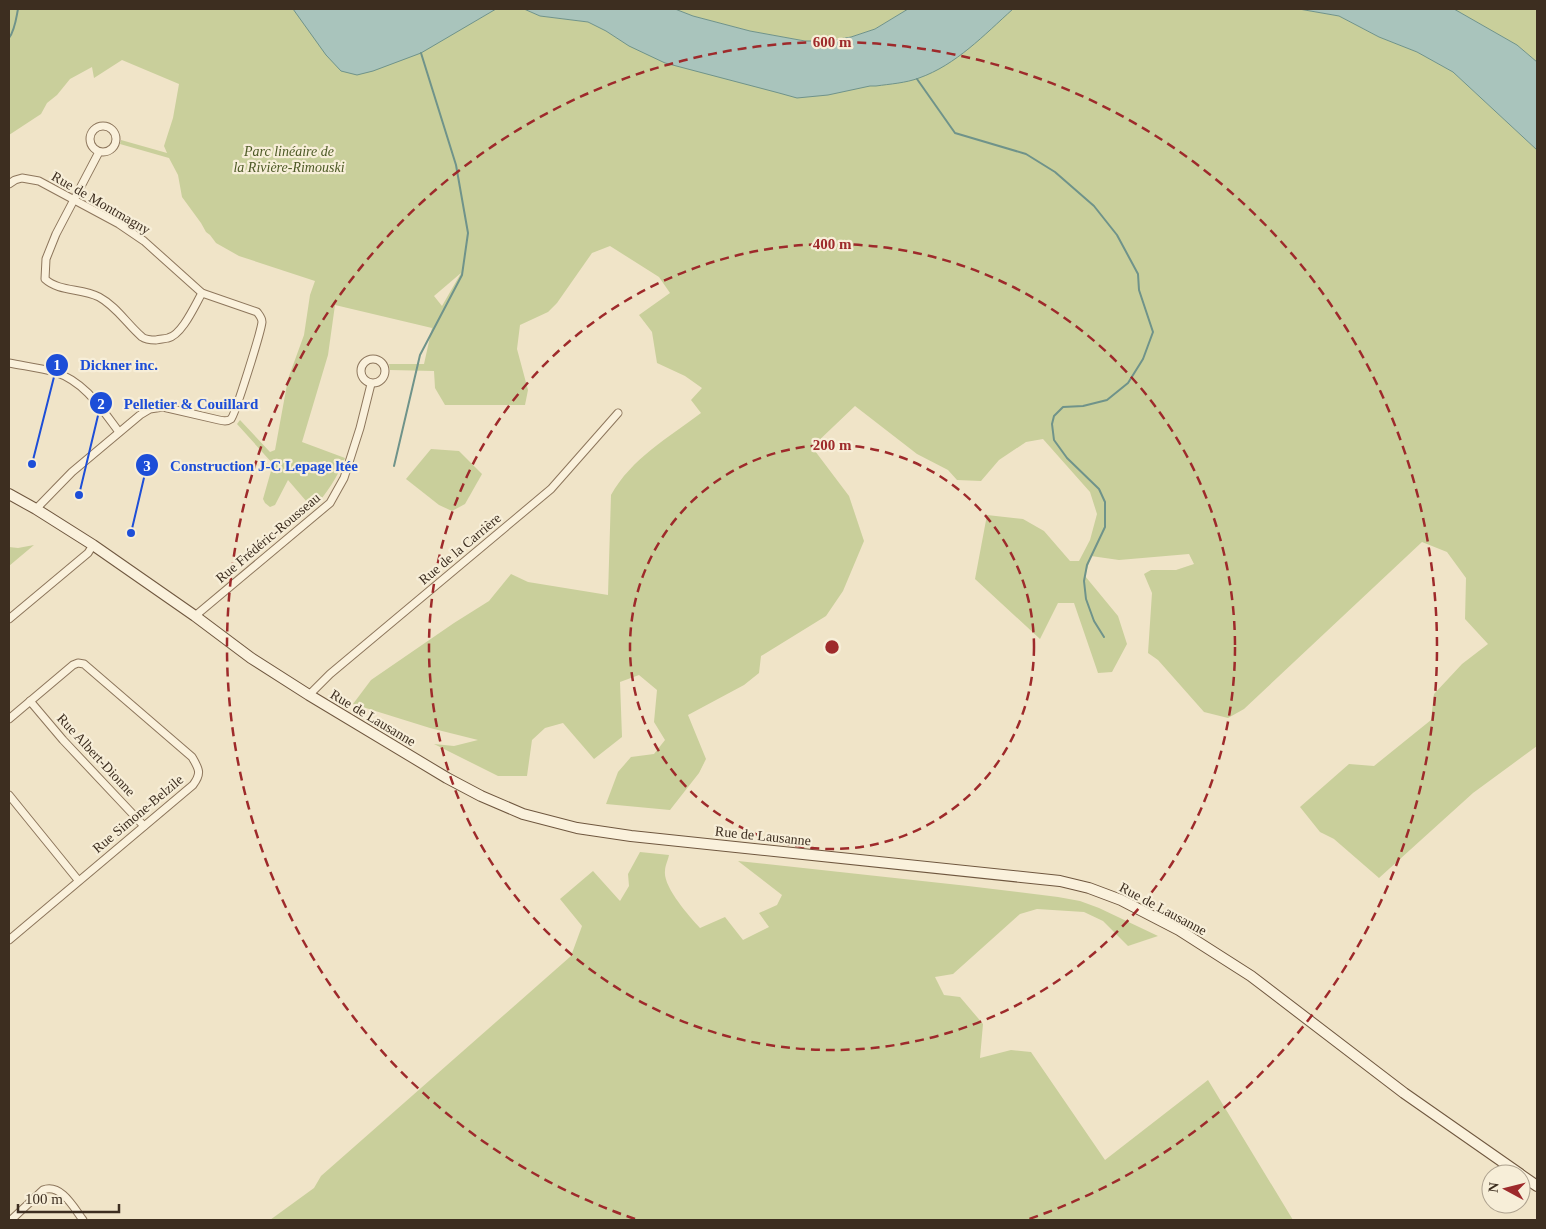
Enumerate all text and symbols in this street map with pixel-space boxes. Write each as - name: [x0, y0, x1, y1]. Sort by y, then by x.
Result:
- text: 600 m: [813, 34, 852, 50]
- park label: Parc linéaire de la Rivière-Rimouski: [233, 144, 345, 175]
- street label: Rue de Montmagny: [49, 169, 153, 237]
- text: 400 m: [813, 236, 852, 252]
- callout: Dickner inc.: [45, 350, 168, 380]
- text: 1: [53, 357, 61, 373]
- text: Dickner inc.: [80, 357, 158, 373]
- callout: Pelletier & Couillard: [88, 388, 268, 418]
- text: 2: [97, 396, 105, 412]
- text: Pelletier & Couillard: [124, 396, 259, 412]
- text: 200 m: [813, 437, 852, 453]
- callout: Construction J-C Lepage ltée: [135, 450, 368, 480]
- text: 3: [143, 458, 151, 474]
- text: Construction J-C Lepage ltée: [170, 458, 358, 474]
- street label: Rue Frédéric-Rousseau: [213, 490, 323, 586]
- street label: Rue de la Carrière: [416, 510, 504, 588]
- centre of rings: [823, 638, 841, 656]
- street label: Rue de Lausanne: [328, 687, 418, 749]
- street label: Rue Albert-Dionne: [54, 711, 138, 799]
- street label: Rue Simone-Belzile: [90, 772, 186, 856]
- street label: Rue de Lausanne: [714, 824, 812, 848]
- street label: Rue de Lausanne: [1117, 880, 1209, 938]
- north arrow: [1481, 1164, 1531, 1214]
- scale bar: [18, 1182, 119, 1214]
- text: N: [1486, 1182, 1502, 1193]
- text: 100 m: [25, 1191, 63, 1207]

